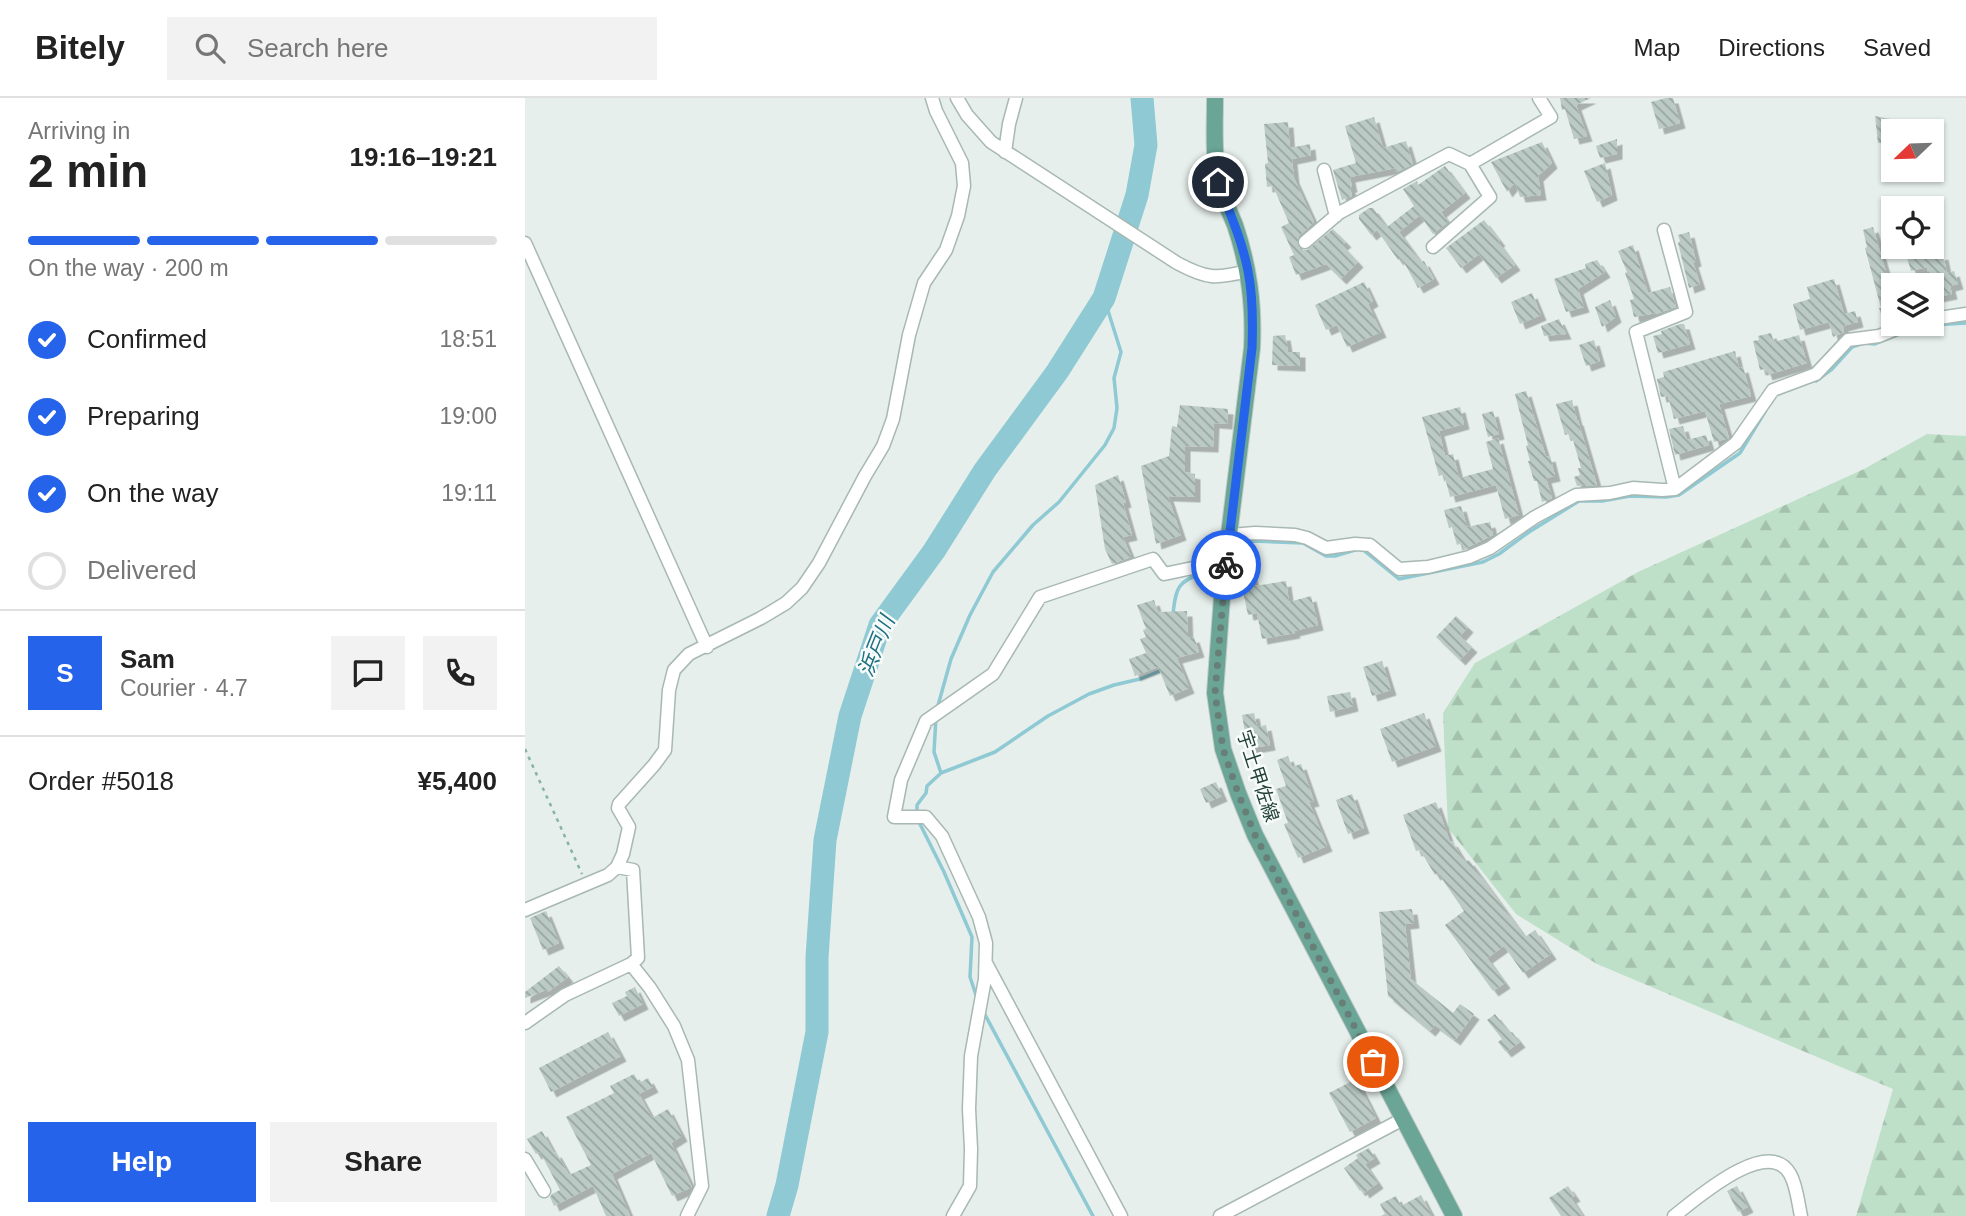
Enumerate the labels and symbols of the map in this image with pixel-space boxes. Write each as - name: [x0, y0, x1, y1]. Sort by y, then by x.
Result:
- north arrow: [1881, 119, 1944, 182]
- pin: [1188, 152, 1248, 212]
- courier: [1191, 530, 1261, 600]
- water label: 浜戸川: [854, 611, 899, 680]
- street label: 宇土甲佐線: [1233, 728, 1283, 824]
- pin: [1343, 1032, 1403, 1092]

